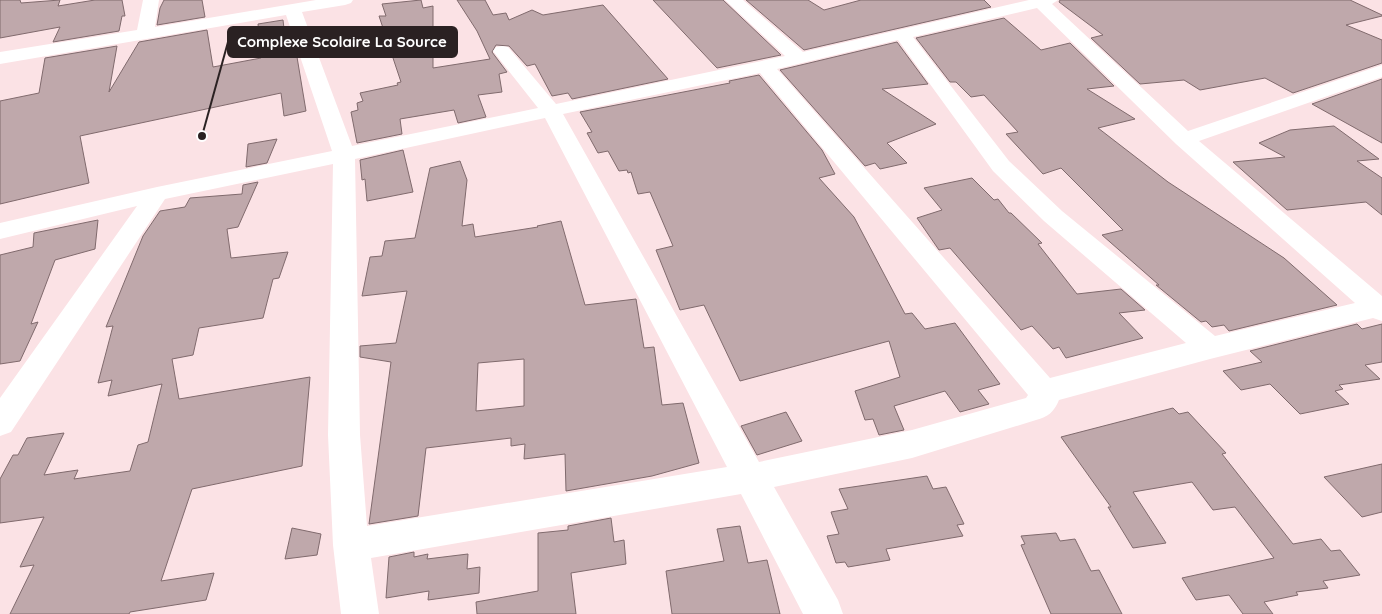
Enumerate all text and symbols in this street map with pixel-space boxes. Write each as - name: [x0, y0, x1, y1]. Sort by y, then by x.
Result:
- callout: Complexe Scolaire La Source: [228, 27, 457, 57]
- text: Complexe Scolaire La Source: [237, 32, 447, 51]

